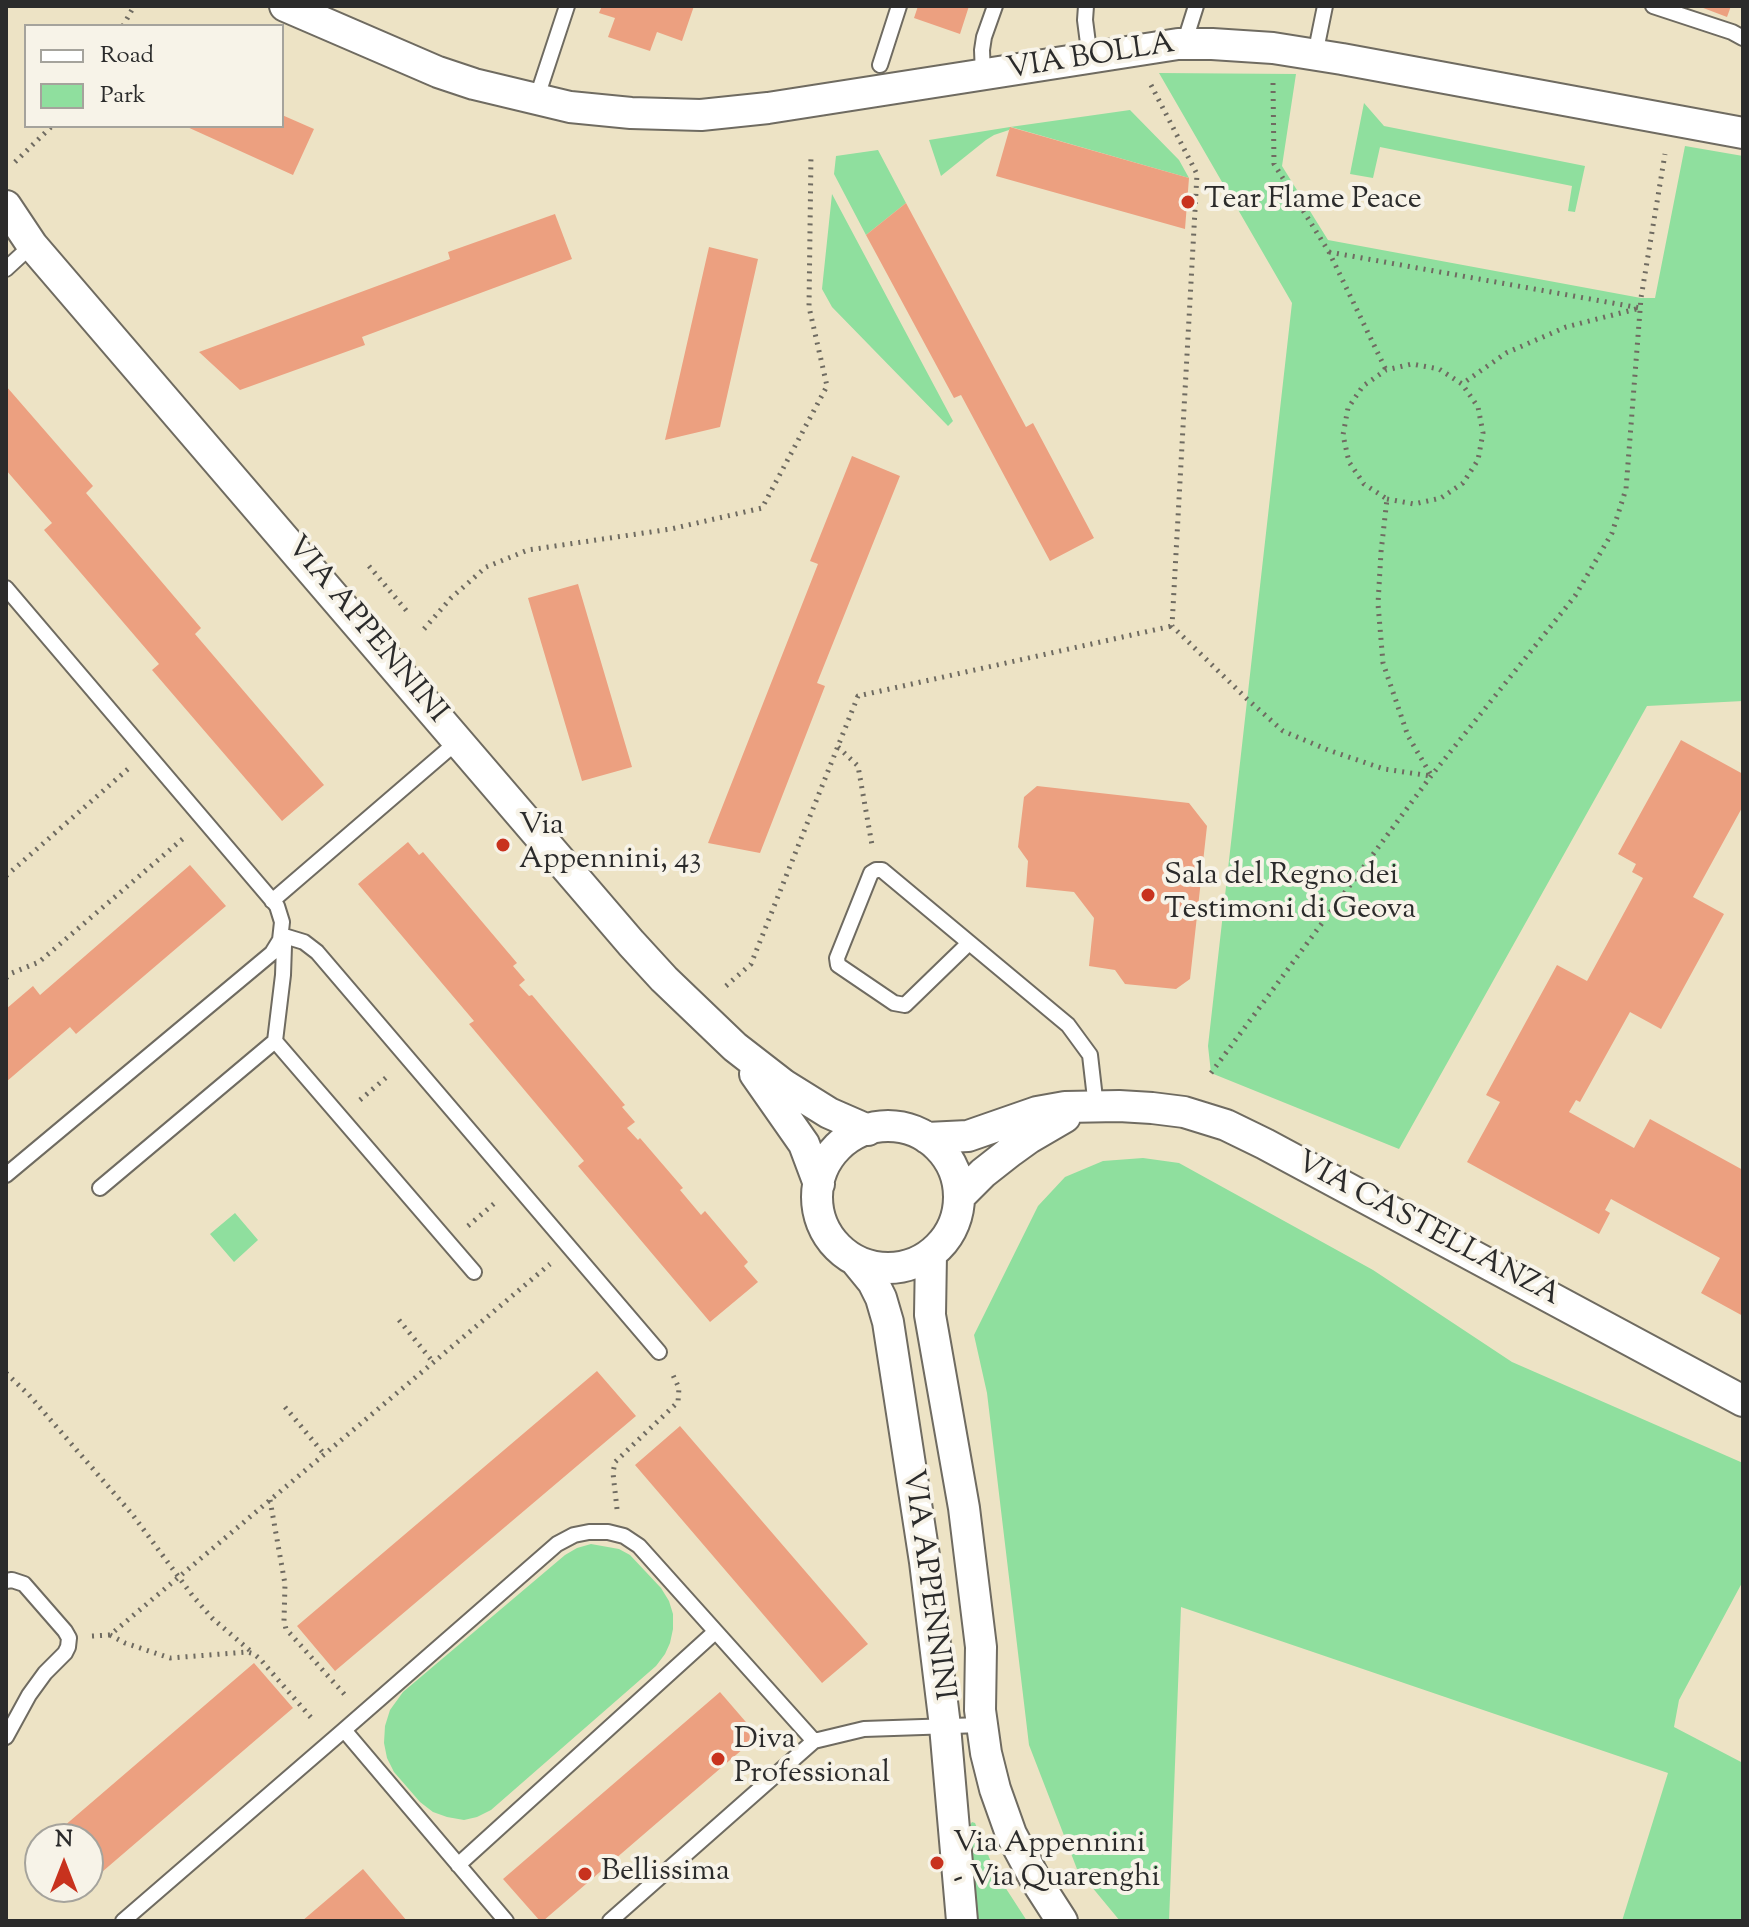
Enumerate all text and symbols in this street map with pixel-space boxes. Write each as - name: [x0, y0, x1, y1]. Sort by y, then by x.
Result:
- legend: [24, 24, 284, 128]
- street label: VIA BOLLA: [1004, 28, 1178, 90]
- text: Road: [100, 39, 154, 73]
- text: Park: [100, 79, 146, 113]
- place label: Tear Flame Peace: [1204, 184, 1422, 220]
- marker: Tear Flame Peace: [1179, 193, 1197, 211]
- street label: VIA APPENNINI: [276, 530, 454, 732]
- place label: Via Appennini, 43: [519, 810, 701, 880]
- marker: Via Appennini, 43: [494, 836, 512, 854]
- place label: Sala del Regno dei Testimoni di Geova: [1164, 860, 1416, 930]
- marker: Sala del Regno dei Testimoni di Geova: [1139, 886, 1157, 904]
- street label: VIA CASTELLANZA: [1289, 1146, 1565, 1316]
- street label: VIA APPENNINI: [892, 1467, 960, 1703]
- place label: Diva Professional: [734, 1724, 890, 1794]
- marker: Diva Professional: [709, 1750, 727, 1768]
- north arrow: [24, 1823, 104, 1903]
- text: N: [55, 1825, 73, 1857]
- place label: Via Appennini - Via Quarenghi: [953, 1828, 1160, 1898]
- marker: Via Appennini - Via Quarenghi: [928, 1854, 946, 1872]
- place label: Bellissima: [601, 1856, 730, 1892]
- marker: Bellissima: [576, 1865, 594, 1883]

